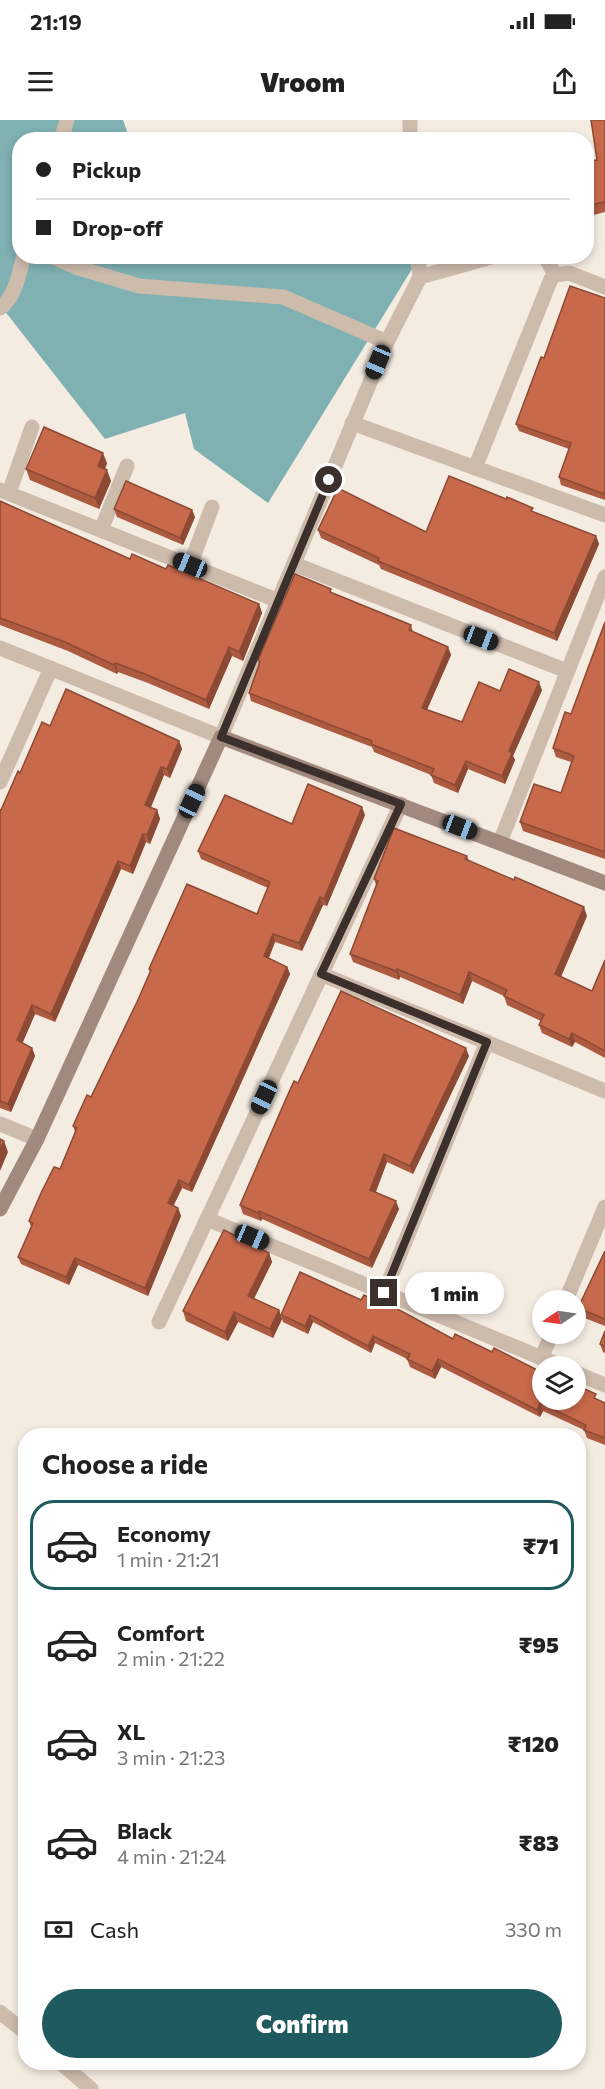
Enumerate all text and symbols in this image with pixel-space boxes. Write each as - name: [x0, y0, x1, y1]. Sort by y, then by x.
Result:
- text: 21:19: [30, 8, 82, 35]
- icon: menu: [24, 65, 57, 98]
- text: Vroom: [260, 65, 345, 98]
- icon: share: [548, 65, 581, 98]
- text: Pickup: [72, 156, 141, 183]
- text: Drop-off: [72, 214, 163, 241]
- car: [363, 342, 393, 382]
- route start: [315, 466, 342, 493]
- car: [170, 550, 210, 580]
- car: [461, 623, 501, 653]
- car: [176, 781, 208, 821]
- car: [440, 812, 480, 842]
- car: [248, 1077, 280, 1117]
- car: [232, 1222, 272, 1252]
- callout: 1 min: [405, 1272, 504, 1314]
- route end: [370, 1279, 397, 1306]
- text: 1 min: [430, 1281, 479, 1305]
- north arrow: [532, 1290, 586, 1344]
- map controls: [532, 1290, 586, 1410]
- button: layers: [532, 1356, 586, 1410]
- text: Choose a ride: [42, 1447, 208, 1480]
- icon: car: [45, 1518, 99, 1572]
- text: Economy: [117, 1520, 211, 1547]
- text: ₹71: [522, 1532, 559, 1559]
- text: 1 min · 21:21: [117, 1547, 220, 1571]
- icon: car: [45, 1617, 99, 1671]
- text: Comfort: [117, 1619, 205, 1646]
- text: ₹95: [518, 1631, 559, 1658]
- text: 2 min · 21:22: [117, 1646, 225, 1670]
- icon: car: [45, 1716, 99, 1770]
- text: XL: [117, 1718, 145, 1745]
- text: ₹120: [508, 1730, 559, 1757]
- text: 3 min · 21:23: [117, 1745, 226, 1769]
- icon: car: [45, 1815, 99, 1869]
- text: Black: [117, 1817, 172, 1844]
- text: ₹83: [519, 1829, 559, 1856]
- text: 4 min · 21:24: [117, 1844, 226, 1868]
- icon: cash: [42, 1913, 75, 1946]
- text: Cash: [90, 1916, 139, 1943]
- text: 330 m: [505, 1917, 562, 1941]
- button: Confirm: [42, 1989, 562, 2058]

